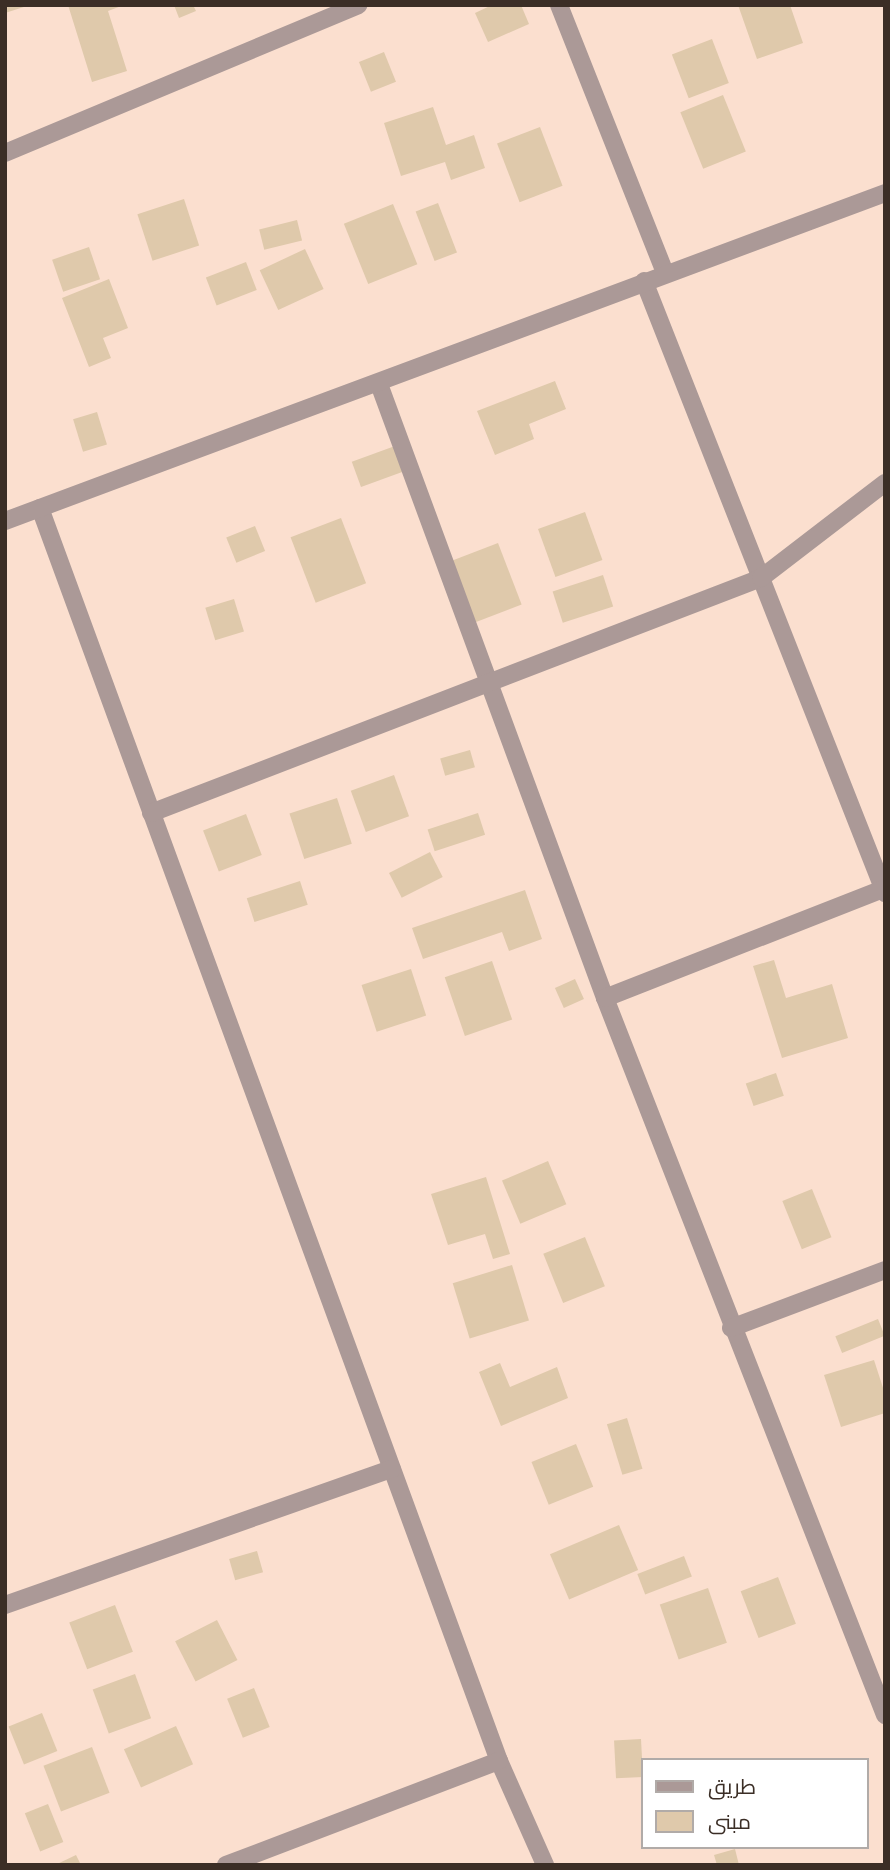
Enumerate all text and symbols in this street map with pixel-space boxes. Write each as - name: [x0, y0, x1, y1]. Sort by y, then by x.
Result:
- legend: [642, 1758, 869, 1849]
- text: طريق: [708, 1772, 756, 1800]
- text: مبنى: [708, 1807, 751, 1835]

